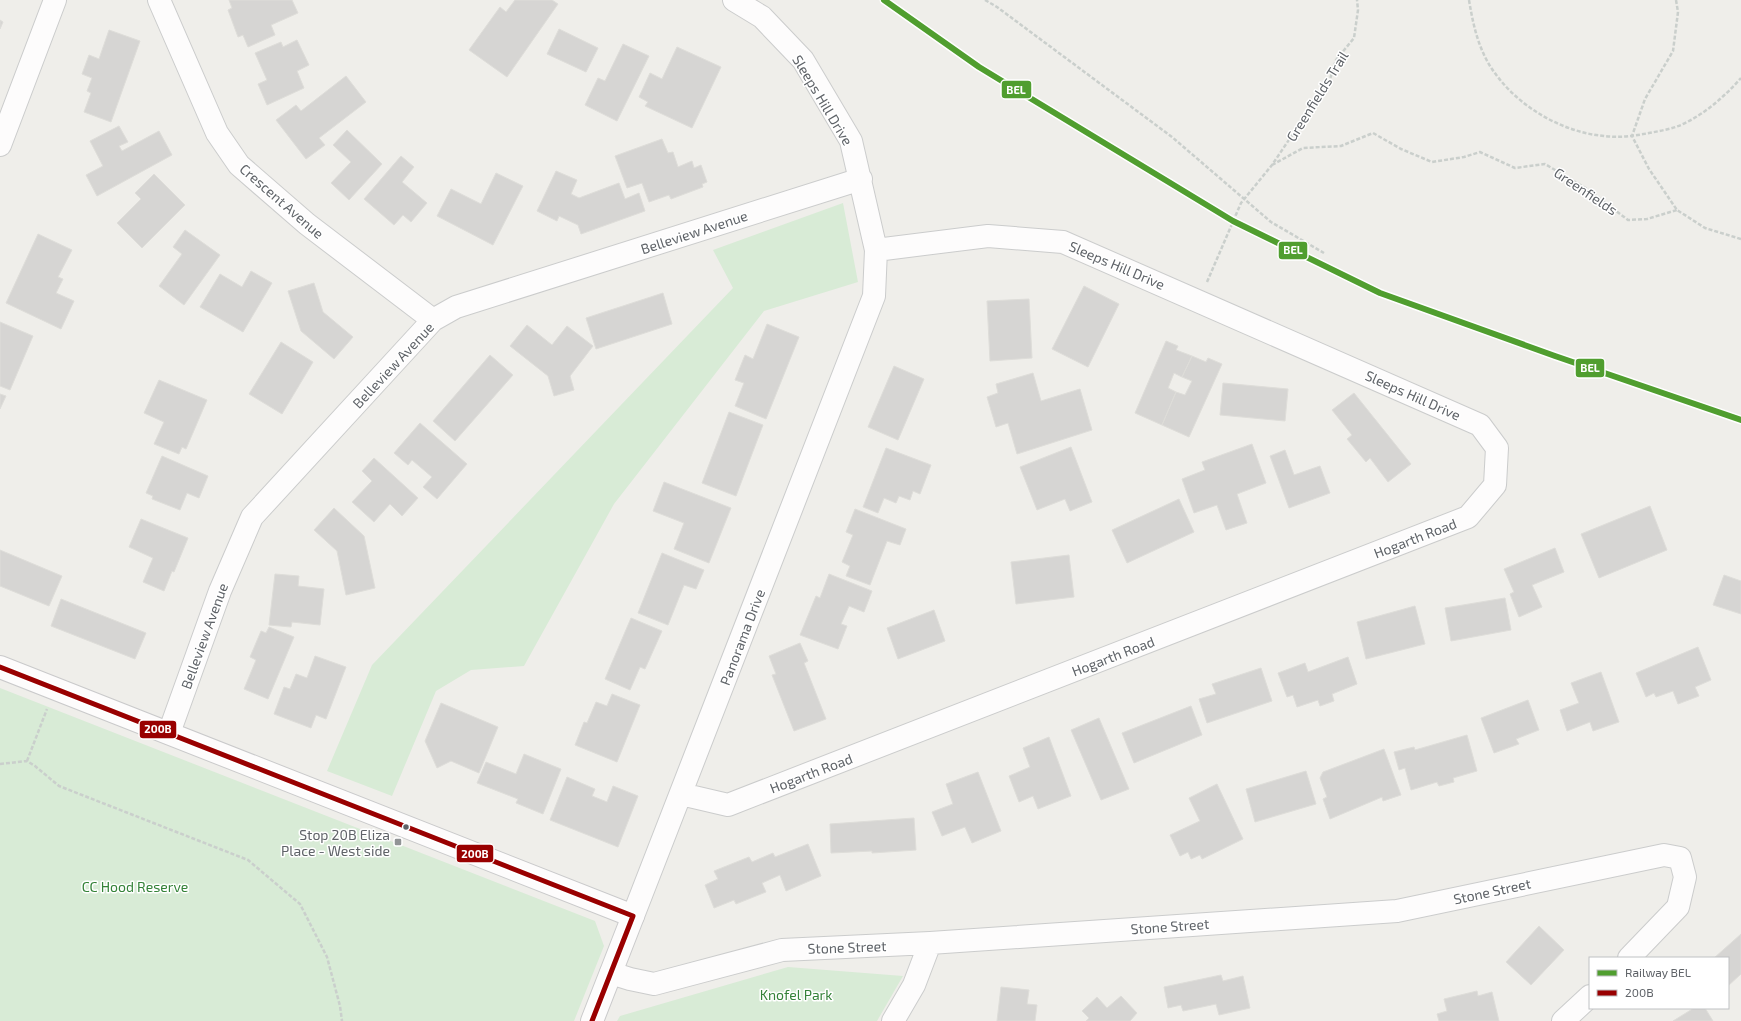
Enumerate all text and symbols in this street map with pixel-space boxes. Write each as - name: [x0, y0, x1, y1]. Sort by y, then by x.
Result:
- street label: Greenfields Trail: [1282, 47, 1352, 144]
- street label: Sleeps Hill Drive: [789, 52, 857, 148]
- line badge: BEL: [1001, 80, 1032, 99]
- text: BEL: [1006, 83, 1026, 96]
- street label: Crescent Avenue: [237, 160, 327, 242]
- street label: Greenfields: [1551, 164, 1621, 218]
- street label: Belleview Avenue: [638, 207, 750, 257]
- street label: Sleeps Hill Drive: [1066, 237, 1168, 293]
- line badge: BEL: [1278, 241, 1308, 260]
- text: BEL: [1283, 243, 1303, 256]
- street label: Belleview Avenue: [349, 318, 437, 412]
- line badge: BEL: [1575, 358, 1605, 378]
- text: BEL: [1580, 361, 1600, 374]
- street label: Sleeps Hill Drive: [1363, 366, 1463, 424]
- street label: Hogarth Road: [1371, 514, 1459, 562]
- street label: Belleview Avenue: [177, 581, 231, 691]
- street label: Panorama Drive: [716, 587, 768, 687]
- street label: Hogarth Road: [1069, 632, 1157, 680]
- line badge: 200B: [139, 720, 177, 739]
- text: 200B: [144, 722, 172, 735]
- street label: Hogarth Road: [767, 749, 855, 797]
- unlabelled marker: [401, 822, 411, 832]
- place label: Stop 20B Eliza Place - West side: [281, 826, 390, 859]
- marker: Stop 20B Eliza Place - West side: [393, 837, 403, 847]
- line badge: 200B: [456, 844, 494, 863]
- text: 200B: [461, 847, 489, 860]
- street label: Stone Street: [1452, 874, 1532, 908]
- park label: CC Hood Reserve: [82, 878, 188, 895]
- street label: Stone Street: [1130, 915, 1210, 937]
- street label: Stone Street: [807, 937, 887, 957]
- legend: [1589, 957, 1729, 1009]
- text: Railway BEL: [1625, 965, 1691, 979]
- text: 200B: [1625, 985, 1654, 999]
- park label: Knofel Park: [760, 986, 832, 1003]

